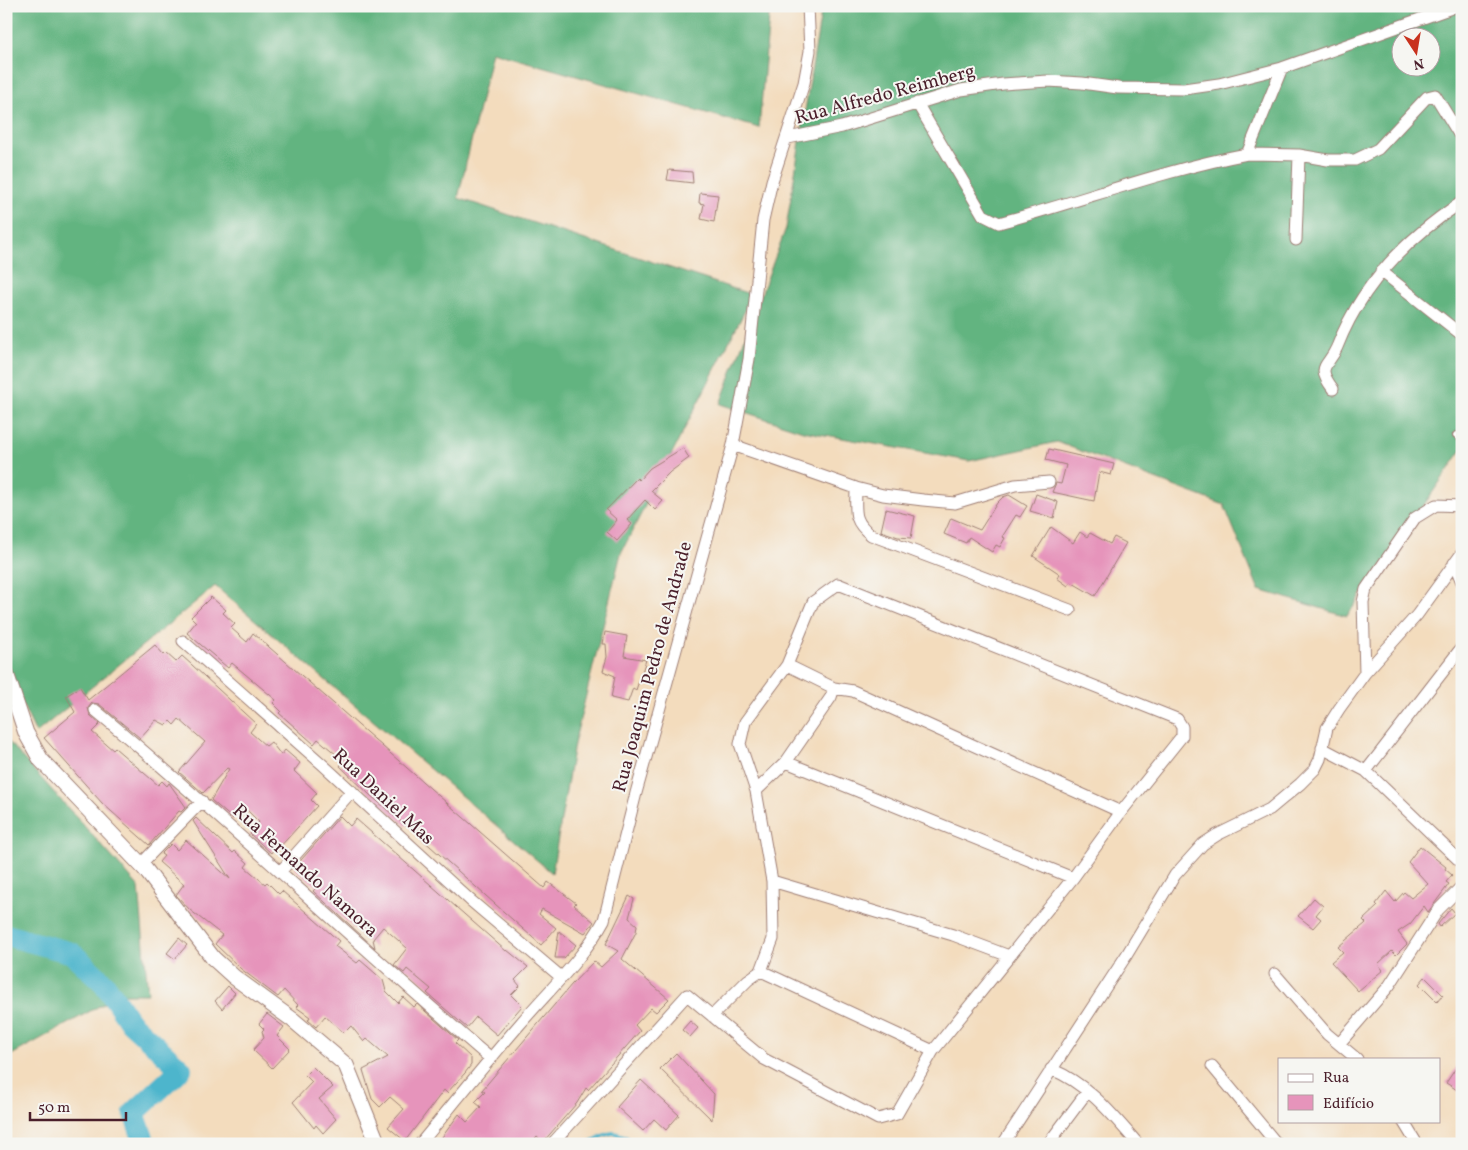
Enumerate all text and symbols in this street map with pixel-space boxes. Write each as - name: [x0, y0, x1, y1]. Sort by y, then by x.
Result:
- north arrow: [1390, 28, 1440, 78]
- text: N: [1411, 53, 1425, 74]
- street label: Rua Alfredo Reimberg: [792, 58, 978, 132]
- street label: Rua Joaquim Pedro de Andrade: [607, 539, 699, 795]
- street label: Rua Daniel Mas: [326, 743, 440, 851]
- street label: Rua Fernando Namora: [226, 798, 384, 944]
- legend: [1278, 1058, 1440, 1122]
- text: Rua: [1323, 1068, 1349, 1089]
- scale bar: [30, 1090, 126, 1122]
- text: Edifício: [1323, 1094, 1374, 1115]
- text: 50 m: [38, 1098, 70, 1119]

